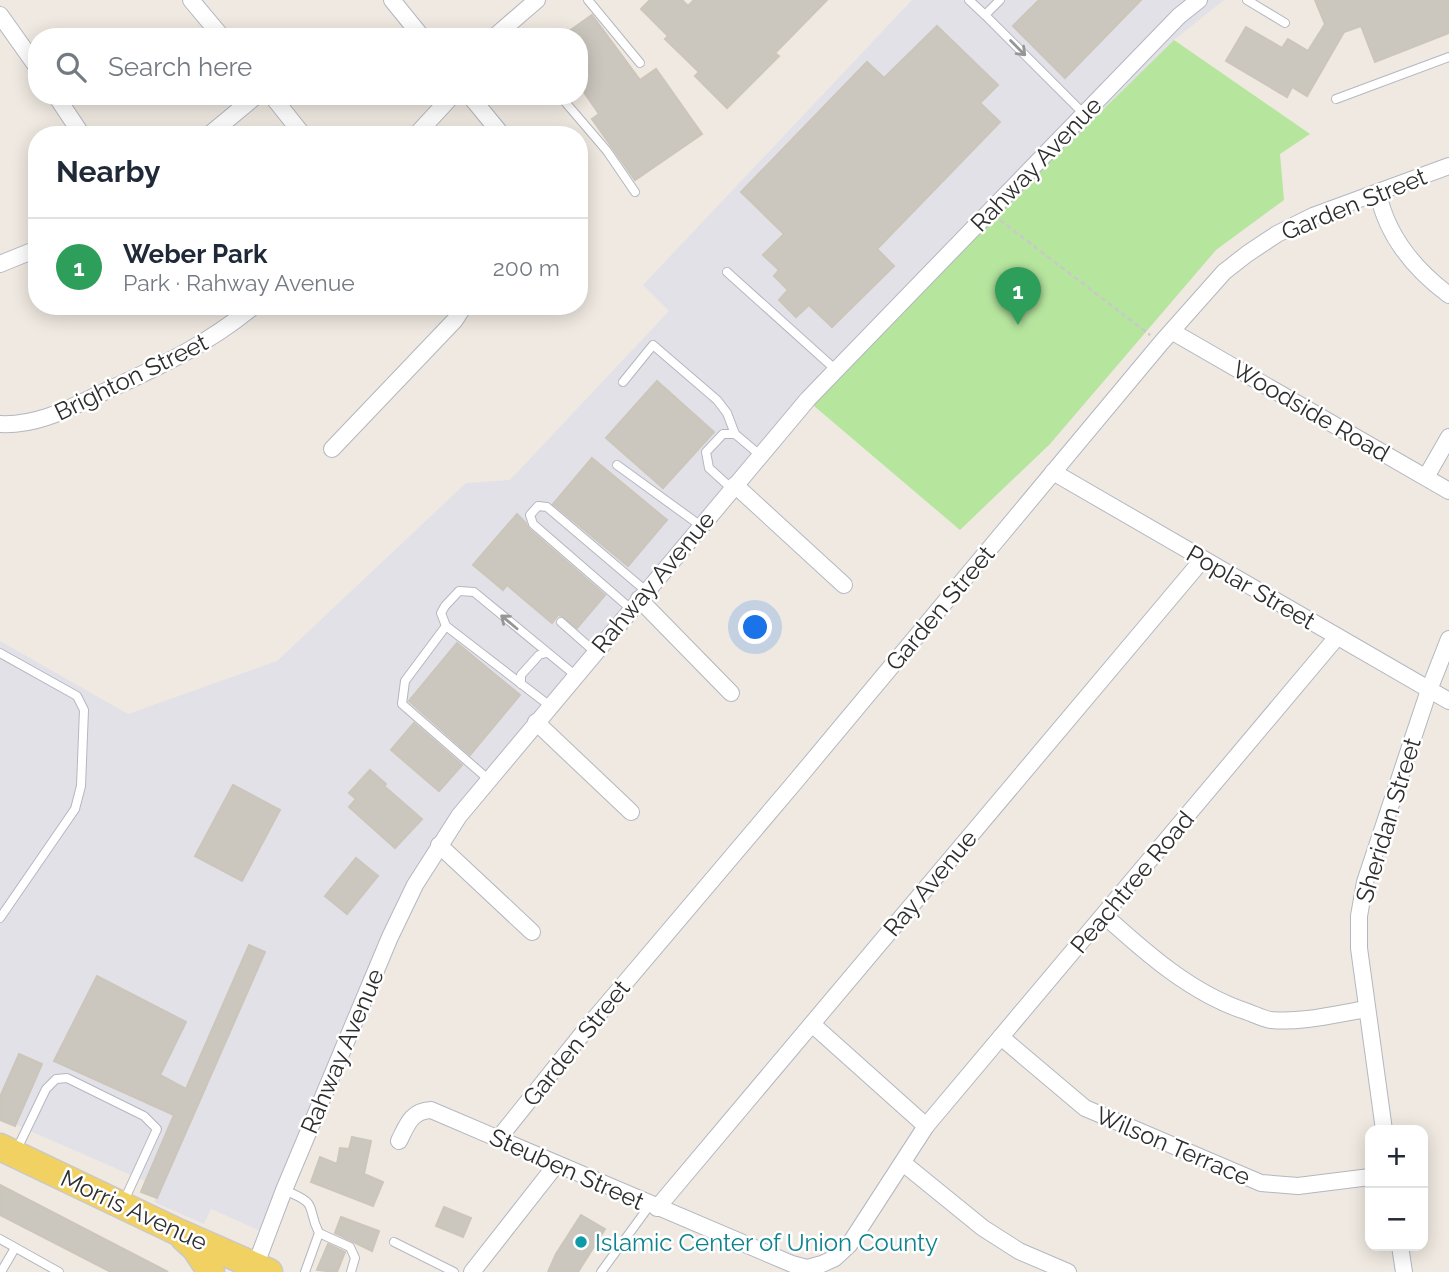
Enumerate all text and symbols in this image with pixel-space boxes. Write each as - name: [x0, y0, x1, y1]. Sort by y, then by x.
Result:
- search box: [28, 28, 588, 105]
- one-way arrow: [1009, 39, 1026, 56]
- icon: search: [52, 48, 90, 86]
- text: Search here: [108, 52, 252, 82]
- street label: Rahway Avenue: [964, 91, 1108, 237]
- text: Nearby: [56, 154, 160, 189]
- street label: Garden Street: [1277, 162, 1431, 246]
- text: Weber Park: [123, 239, 267, 269]
- text: 1: [73, 254, 85, 281]
- text: 200 m: [493, 254, 560, 281]
- pin: 1: [995, 267, 1041, 325]
- text: Park · Rahway Avenue: [123, 269, 355, 296]
- street label: Brighton Street: [50, 327, 212, 427]
- street label: Woodside Road: [1227, 354, 1395, 468]
- street label: Rahway Avenue: [585, 505, 721, 659]
- street label: Poplar Street: [1181, 538, 1321, 636]
- street label: Garden Street: [879, 540, 1001, 676]
- your location: [738, 610, 772, 644]
- one-way arrow: [500, 614, 518, 629]
- street label: Sheridan Street: [1349, 734, 1427, 906]
- street label: Peachtree Road: [1064, 805, 1200, 959]
- street label: Ray Avenue: [877, 824, 983, 942]
- street label: Rahway Avenue: [294, 964, 390, 1138]
- street label: Garden Street: [516, 974, 636, 1112]
- street label: Wilson Terrace: [1091, 1100, 1255, 1192]
- street label: Steuben Street: [485, 1122, 649, 1216]
- map controls: [1365, 1125, 1428, 1251]
- button: +: [1365, 1125, 1428, 1188]
- street label: Morris Avenue: [56, 1163, 212, 1257]
- button: −: [1365, 1188, 1428, 1251]
- place label: Islamic Center of Union County: [595, 1228, 938, 1257]
- marker: Islamic Center of Union County: [573, 1234, 589, 1250]

